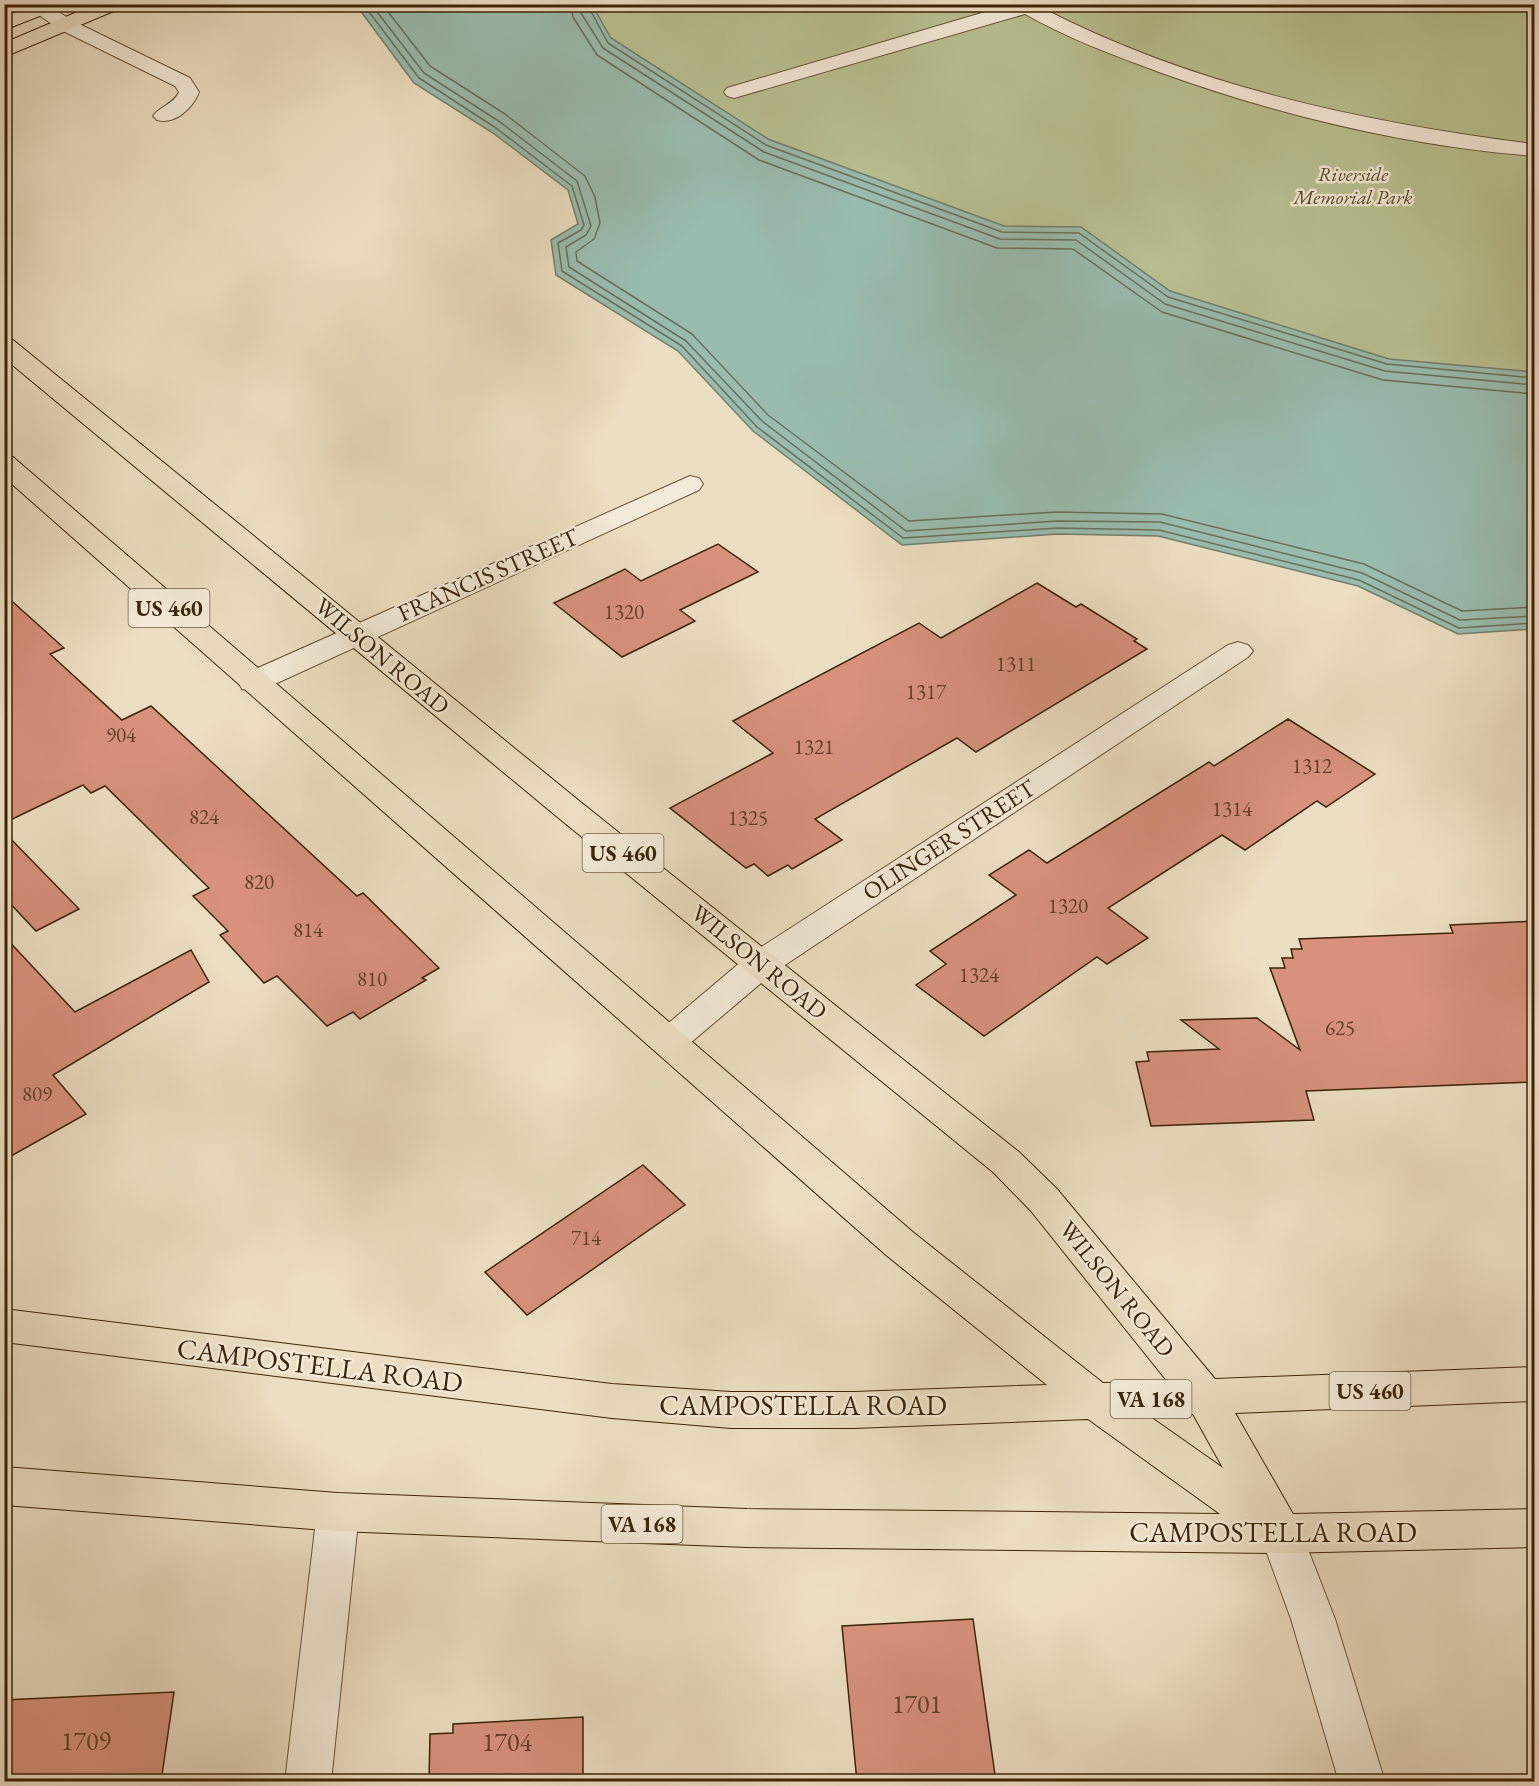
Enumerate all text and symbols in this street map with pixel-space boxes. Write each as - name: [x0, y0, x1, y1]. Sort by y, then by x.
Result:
- park label: Riverside Memorial Park: [1292, 161, 1413, 210]
- street label: FRANCIS STREET: [393, 520, 584, 628]
- road number: US 460: [128, 589, 210, 627]
- street label: WILSON ROAD: [308, 590, 456, 721]
- house number: 1320: [604, 598, 644, 625]
- house number: 1311: [996, 650, 1036, 677]
- house number: 1317: [906, 678, 947, 705]
- house number: 904: [106, 721, 137, 748]
- house number: 1321: [794, 733, 834, 760]
- house number: 1312: [1292, 752, 1332, 779]
- street label: OLINGER STREET: [856, 772, 1042, 907]
- house number: 1314: [1212, 795, 1253, 822]
- house number: 824: [189, 803, 220, 830]
- house number: 1325: [728, 804, 768, 831]
- road number: US 460: [582, 834, 664, 872]
- house number: 820: [244, 868, 274, 895]
- house number: 1320: [1048, 892, 1088, 919]
- street label: WILSON ROAD: [685, 897, 834, 1026]
- house number: 814: [293, 916, 324, 943]
- house number: 1324: [959, 961, 1000, 988]
- house number: 810: [357, 965, 387, 992]
- house number: 625: [1325, 1014, 1355, 1041]
- house number: 809: [22, 1080, 52, 1107]
- street label: WILSON ROAD: [1053, 1214, 1182, 1363]
- house number: 714: [571, 1224, 602, 1251]
- street label: CAMPOSTELLA ROAD: [175, 1330, 465, 1400]
- road number: US 460: [1330, 1372, 1410, 1410]
- road number: VA 168: [1110, 1380, 1192, 1418]
- street label: CAMPOSTELLA ROAD: [659, 1387, 947, 1423]
- road number: VA 168: [602, 1505, 682, 1543]
- street label: CAMPOSTELLA ROAD: [1129, 1514, 1417, 1550]
- house number: 1701: [892, 1687, 942, 1721]
- house number: 1709: [61, 1724, 111, 1758]
- house number: 1704: [482, 1725, 532, 1759]

